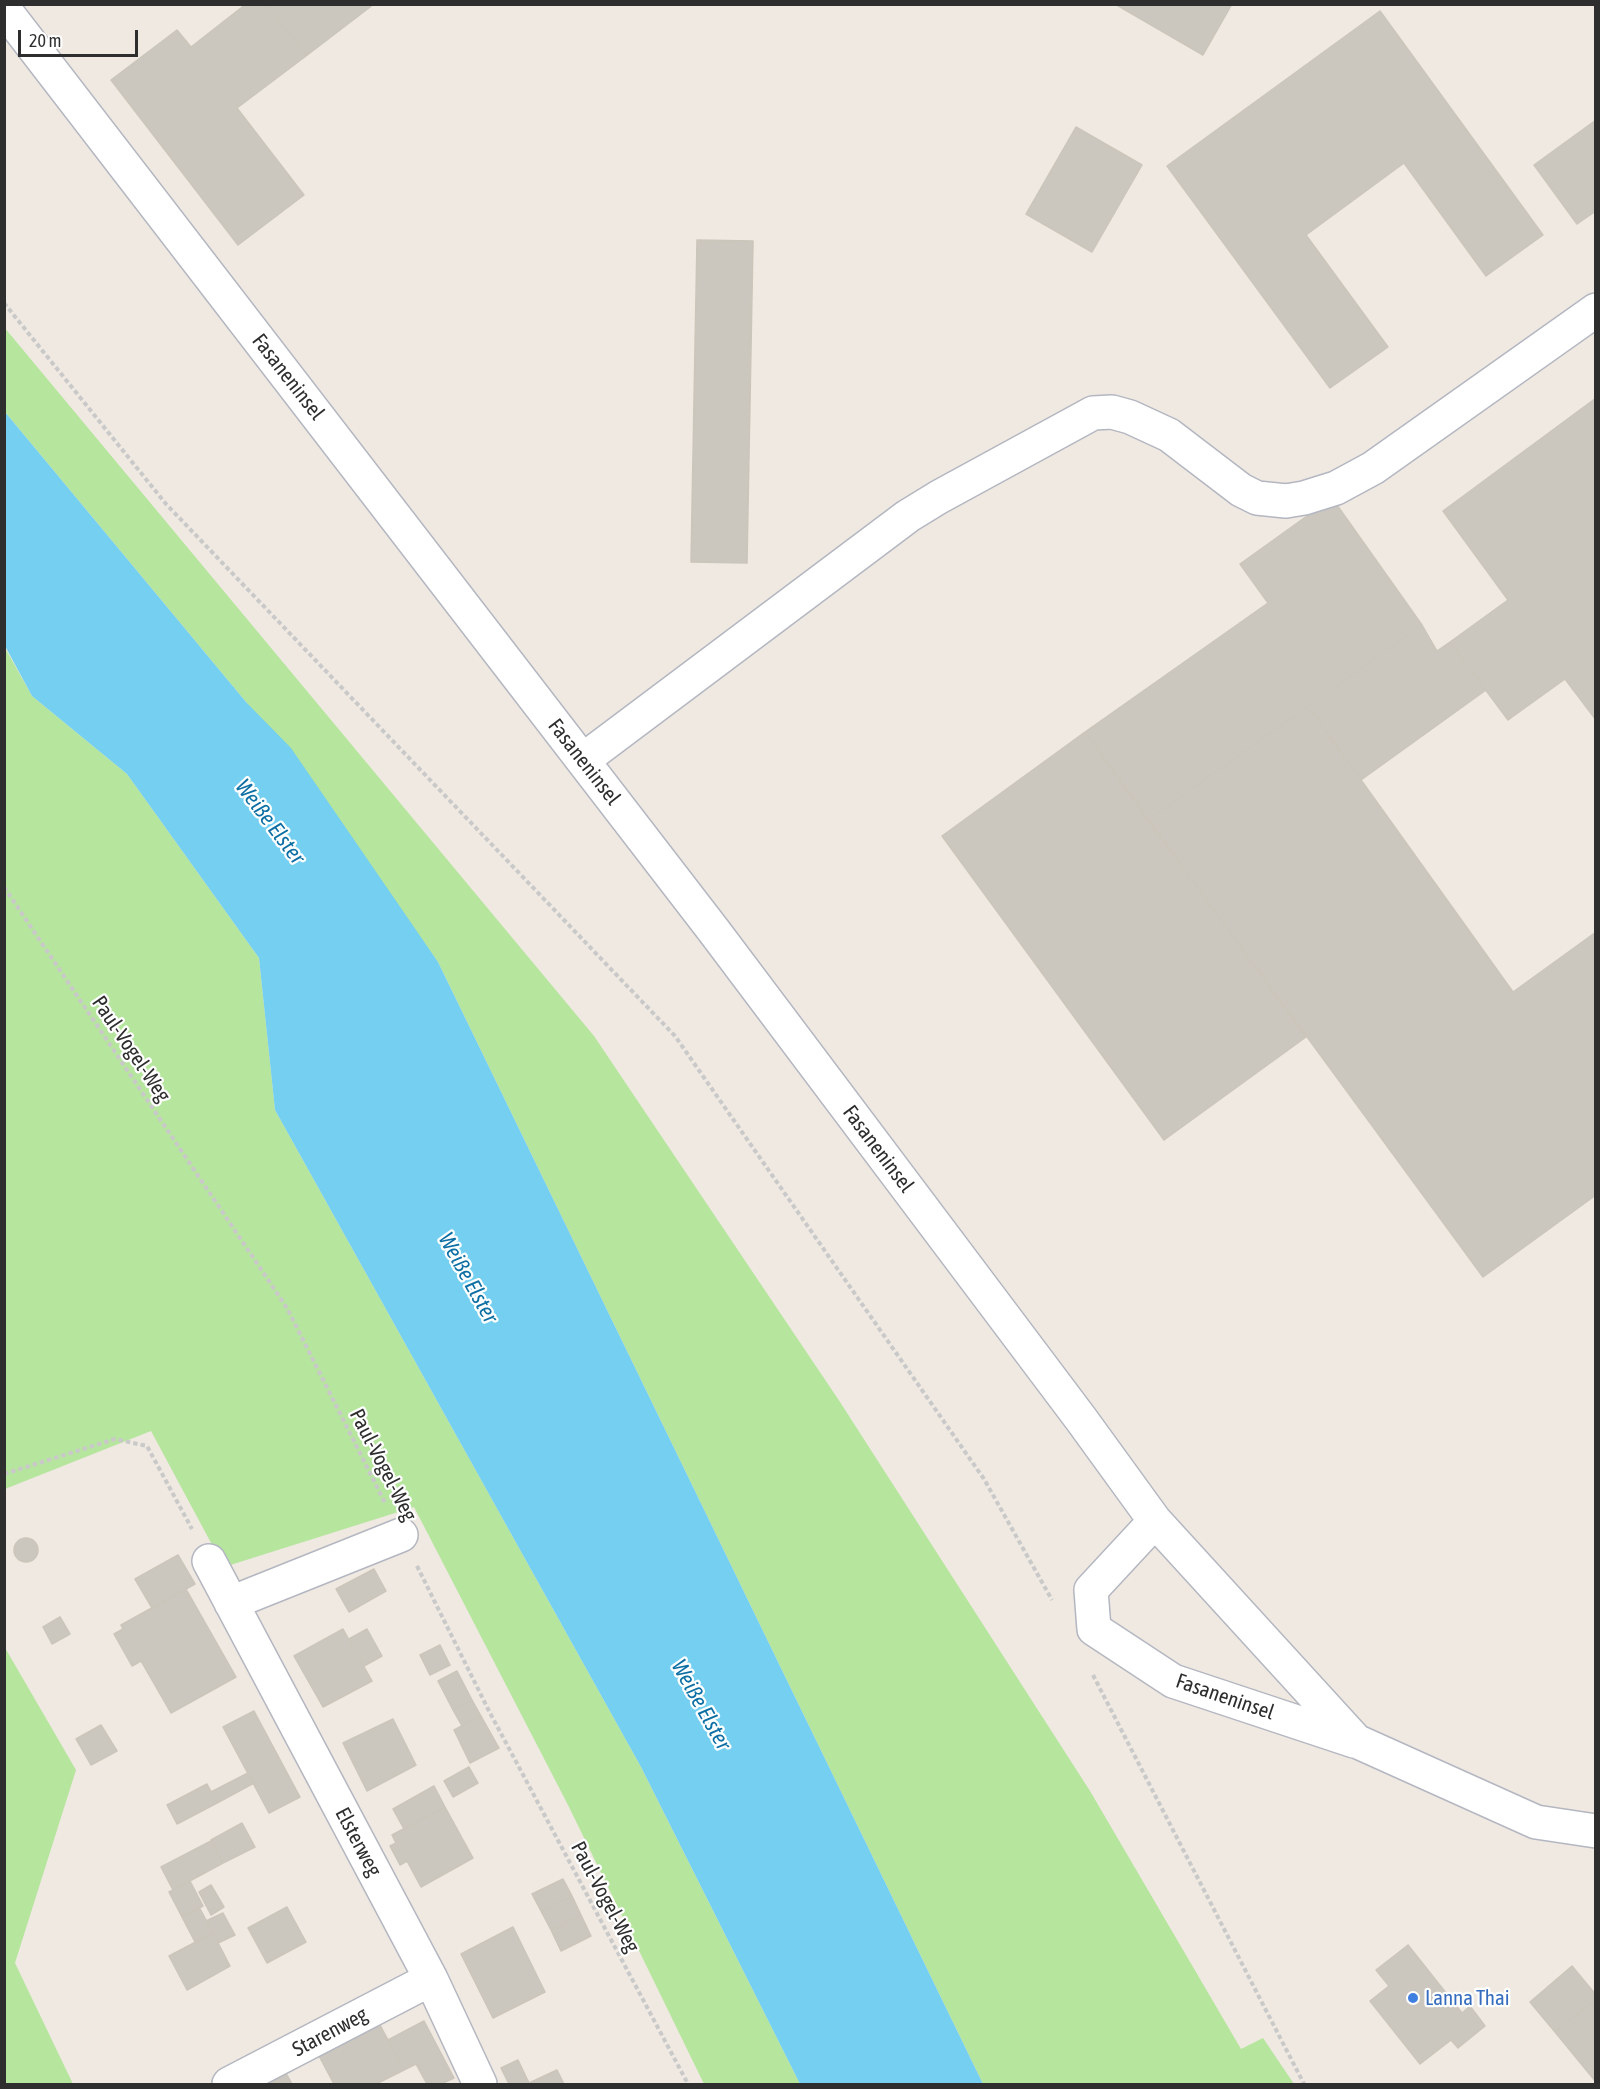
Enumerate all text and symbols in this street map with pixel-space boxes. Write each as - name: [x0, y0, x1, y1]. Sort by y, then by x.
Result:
- scale bar: [21, 18, 141, 56]
- text: 20 m: [29, 30, 61, 51]
- street label: Fasaneninsel: [247, 329, 329, 425]
- street label: Fasaneninsel: [543, 714, 625, 810]
- water label: Weiße Elster: [230, 774, 310, 870]
- street label: Paul-Vogel-Weg: [86, 991, 176, 1107]
- street label: Fasaneninsel: [837, 1101, 919, 1197]
- water label: Weiße Elster: [432, 1228, 504, 1328]
- street label: Paul-Vogel-Weg: [344, 1405, 422, 1525]
- water label: Weiße Elster: [665, 1655, 737, 1755]
- street label: Fasaneninsel: [1172, 1668, 1278, 1726]
- street label: Elsterweg: [329, 1803, 387, 1881]
- street label: Paul-Vogel-Weg: [565, 1837, 645, 1957]
- place label: Lanna Thai: [1425, 1985, 1509, 2011]
- marker: Lanna Thai: [1406, 1991, 1420, 2005]
- street label: Starenweg: [288, 2002, 372, 2062]

